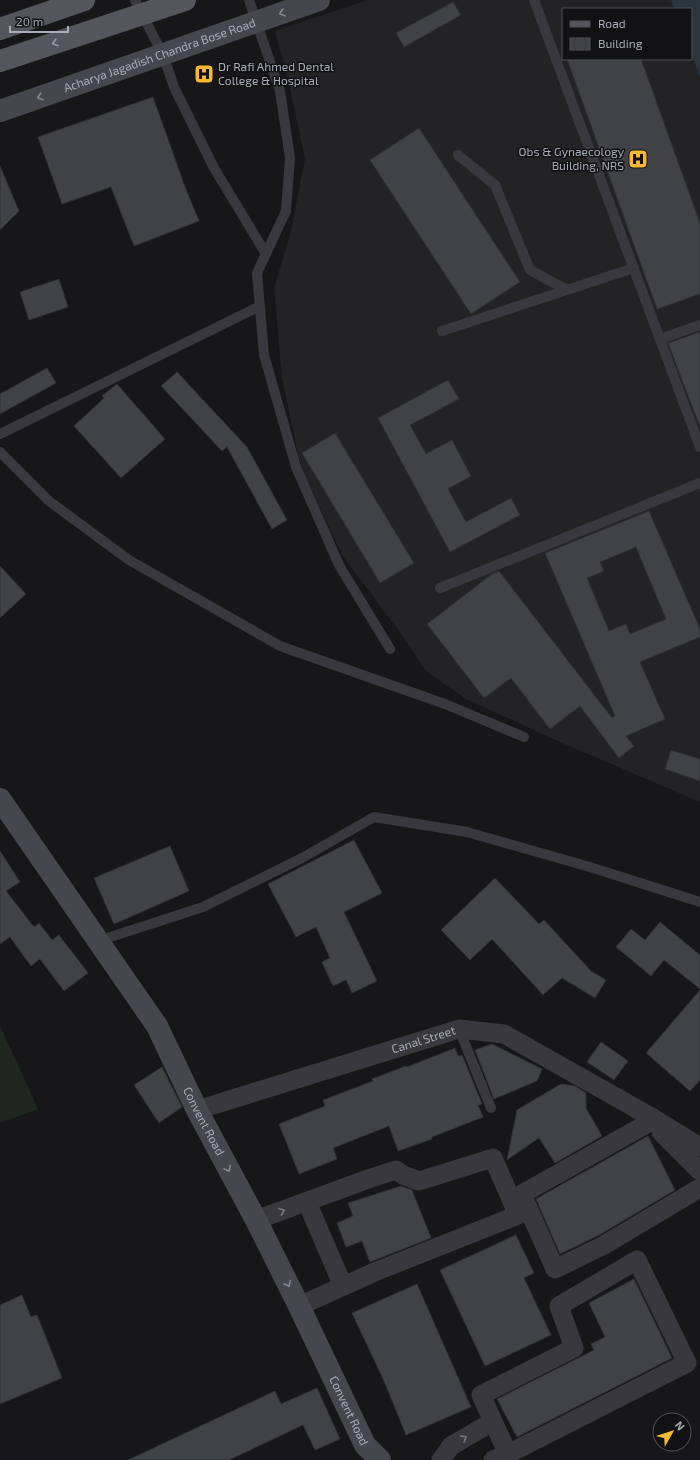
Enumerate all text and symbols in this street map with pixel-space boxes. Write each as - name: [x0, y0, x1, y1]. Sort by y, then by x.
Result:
- scale bar: [10, 8, 68, 34]
- one-way arrow: [279, 8, 286, 16]
- legend: [562, 8, 692, 60]
- text: 20 m: [16, 14, 43, 28]
- street label: Acharya Jagadish Chandra Bose Road: [61, 15, 257, 94]
- text: Road: [598, 16, 626, 30]
- text: Building: [598, 36, 643, 50]
- one-way arrow: [52, 38, 59, 47]
- place label: Dr Rafi Ahmed Dental College & Hospital: [218, 59, 334, 87]
- hospital icon: Dr Rafi Ahmed Dental College & Hospital: [193, 63, 215, 85]
- one-way arrow: [37, 92, 44, 101]
- place label: Obs & Gynaecology Building, NRS: [519, 144, 625, 172]
- hospital icon: Obs & Gynaecology Building, NRS: [627, 148, 649, 170]
- street label: Canal Street: [389, 1022, 457, 1056]
- street label: Convent Road: [181, 1084, 228, 1157]
- one-way arrow: [224, 1165, 231, 1172]
- one-way arrow: [278, 1207, 285, 1215]
- one-way arrow: [284, 1280, 291, 1288]
- street label: Convent Road: [327, 1373, 372, 1447]
- north arrow: [652, 1412, 692, 1452]
- text: N: [673, 1418, 688, 1433]
- one-way arrow: [460, 1436, 467, 1443]

